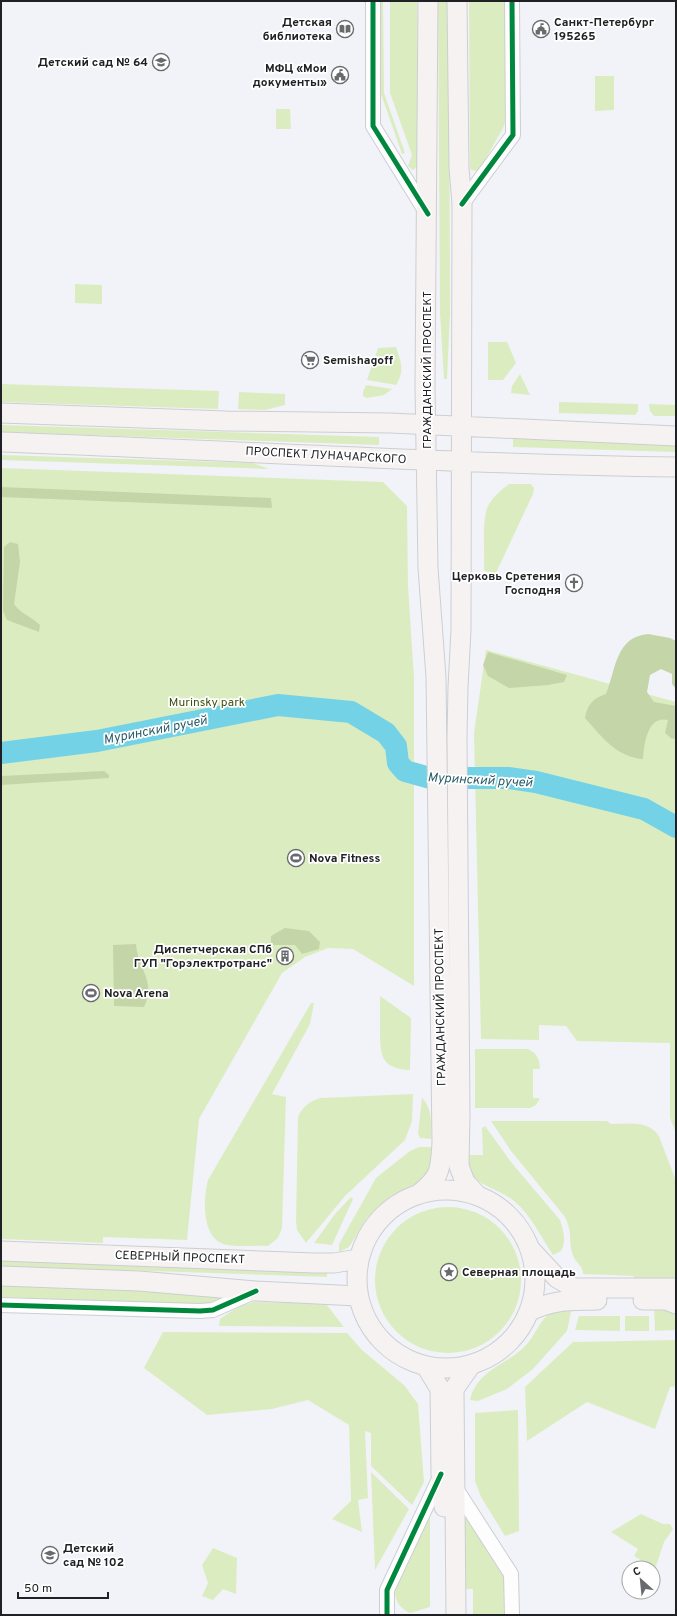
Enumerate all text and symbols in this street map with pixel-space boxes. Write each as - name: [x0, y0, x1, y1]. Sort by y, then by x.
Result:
- place label: Детская библиотека: [263, 15, 332, 45]
- place label: Санкт-Петербург 195265: [554, 15, 655, 45]
- library icon: Детская библиотека: [335, 19, 355, 39]
- public building icon: Санкт-Петербург 195265: [531, 19, 551, 39]
- school or university icon: Детский сад № 64: [151, 52, 171, 72]
- place label: Детский сад № 64: [38, 55, 148, 71]
- place label: МФЦ «Мои документы»: [253, 61, 327, 91]
- public building icon: МФЦ «Мои документы»: [330, 65, 350, 85]
- street label: ГРАЖДАНСКИЙ ПРОСПЕКТ: [420, 291, 436, 449]
- supermarket icon: Semishagoff: [300, 350, 320, 370]
- place label: Semishagoff: [323, 353, 393, 369]
- street label: ПРОСПЕКТ ЛУНАЧАРСКОГО: [245, 444, 407, 468]
- place label: Церковь Сретения Господня: [452, 569, 561, 599]
- church icon: Церковь Сретения Господня: [564, 573, 584, 593]
- park label: Murinsky park: [169, 695, 245, 711]
- water label: Муринский ручей: [102, 713, 209, 749]
- water label: Муринский ручей: [427, 770, 533, 792]
- sports icon: Nova Fitness: [286, 848, 306, 868]
- place label: Nova Fitness: [309, 851, 381, 867]
- street label: ГРАЖДАНСКИЙ ПРОСПЕКТ: [432, 928, 450, 1086]
- place label: Диспетчерская СПб ГУП "Горэлектротранс": [134, 942, 272, 972]
- building icon: Диспетчерская СПб ГУП "Горэлектротранс": [275, 946, 295, 966]
- sports icon: Nova Arena: [81, 983, 101, 1003]
- place label: Nova Arena: [104, 986, 169, 1002]
- street label: СЕВЕРНЫЙ ПРОСПЕКТ: [114, 1248, 245, 1268]
- place icon: Северная площадь: [439, 1262, 459, 1282]
- place label: Северная площадь: [462, 1265, 576, 1281]
- place label: Детский сад № 102: [63, 1541, 124, 1571]
- school or university icon: Детский сад № 102: [40, 1545, 60, 1565]
- north arrow: [621, 1560, 661, 1600]
- text: С: [631, 1564, 643, 1580]
- scale bar: [18, 1574, 108, 1600]
- text: 50 m: [24, 1581, 52, 1597]

